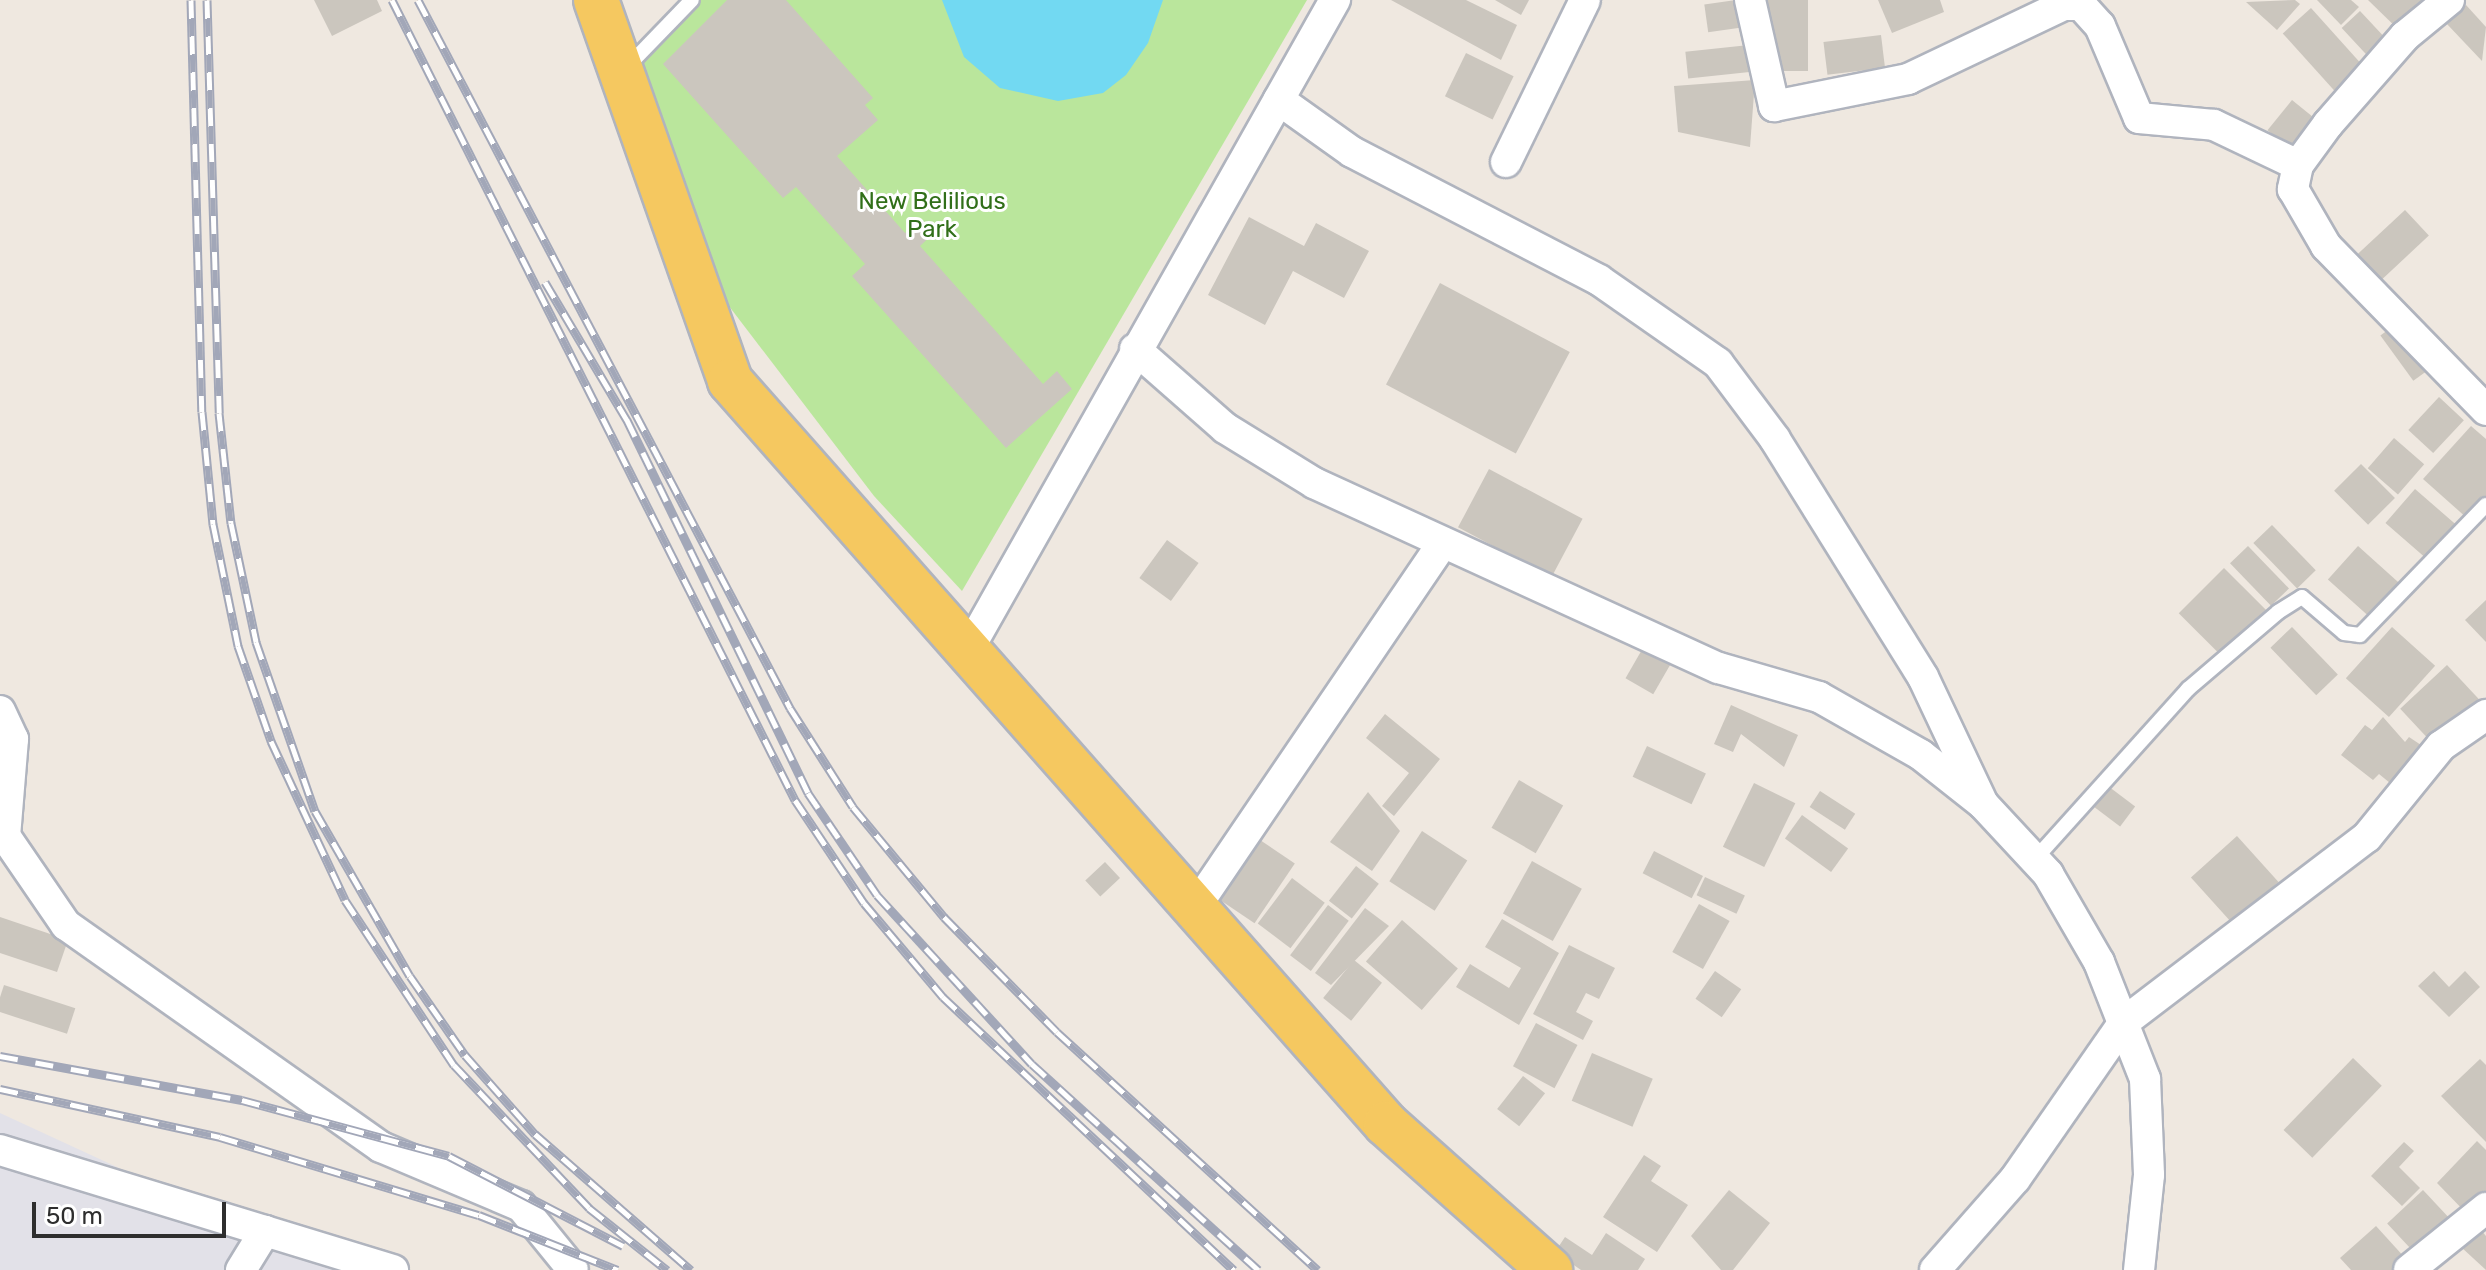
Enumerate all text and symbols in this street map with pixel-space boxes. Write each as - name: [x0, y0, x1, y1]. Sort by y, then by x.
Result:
- park label: New Belilious Park: [858, 188, 1006, 244]
- scale bar: [36, 1186, 230, 1236]
- text: 50 m: [46, 1202, 103, 1230]

